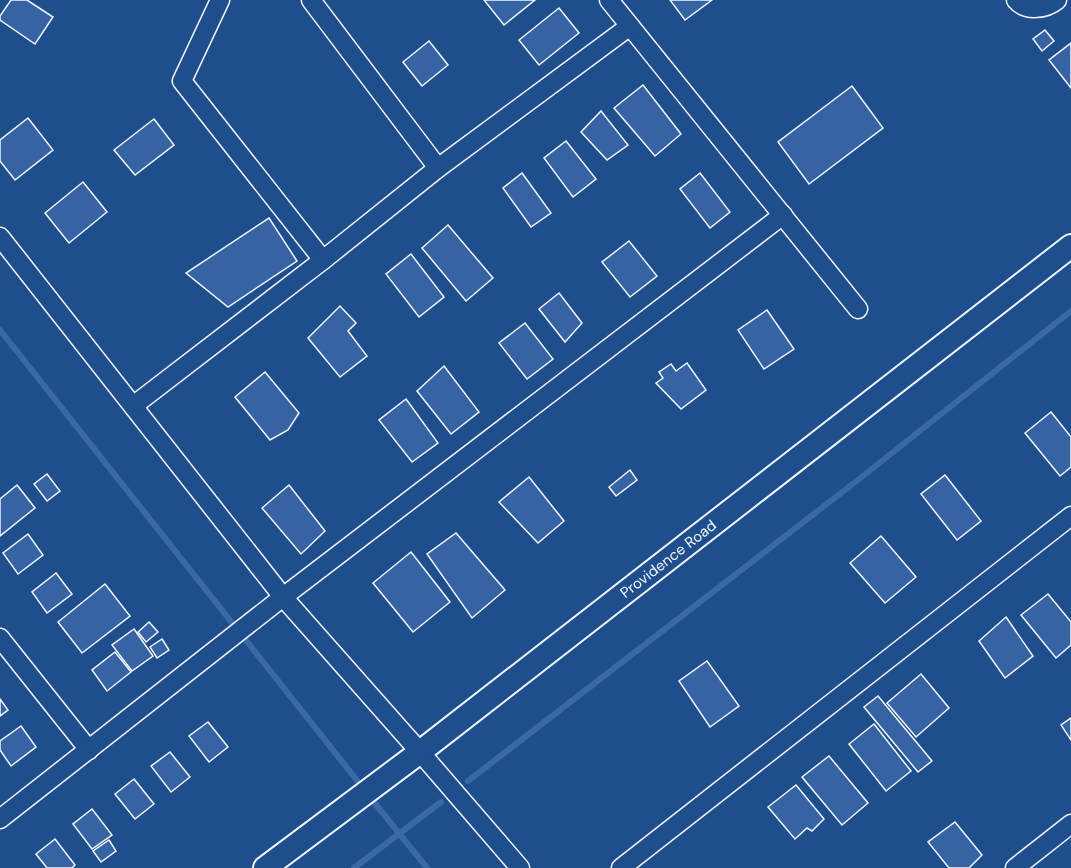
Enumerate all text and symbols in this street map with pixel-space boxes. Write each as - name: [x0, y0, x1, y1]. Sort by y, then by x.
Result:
- street label: Providence Road: [616, 515, 720, 603]

